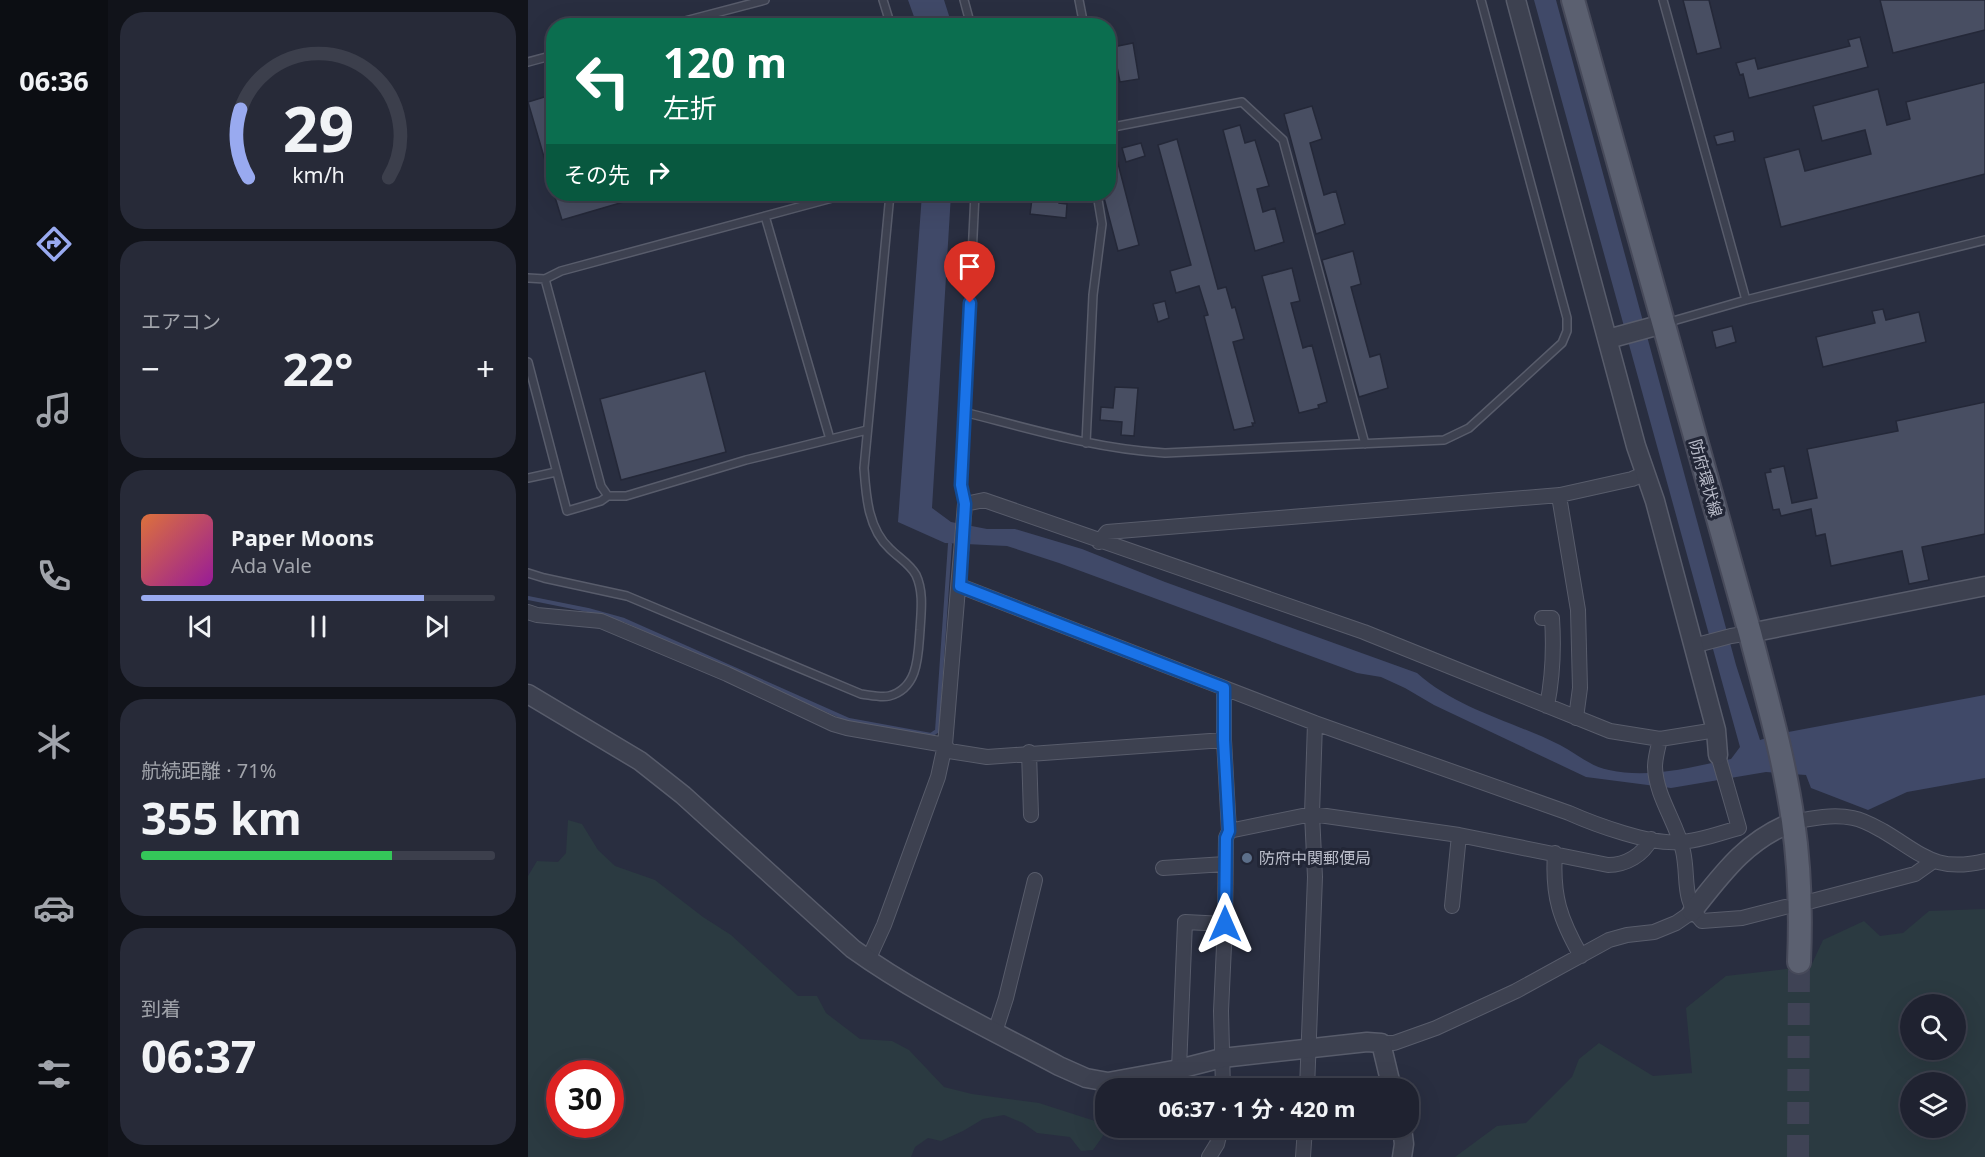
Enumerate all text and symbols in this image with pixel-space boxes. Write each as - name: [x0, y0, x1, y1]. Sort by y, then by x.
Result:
- text: 120 m: [663, 33, 787, 90]
- icon: left: [564, 42, 642, 120]
- text: 06:36: [19, 62, 89, 99]
- text: 29: [282, 85, 354, 170]
- text: 左折: [663, 89, 717, 126]
- icon: right: [642, 156, 675, 189]
- text: その先: [564, 159, 630, 189]
- text: km/h: [292, 160, 344, 189]
- icon: directions: [33, 223, 75, 265]
- pin: [944, 241, 995, 303]
- icon: arrive: [953, 250, 986, 283]
- text: エアコン: [141, 308, 221, 335]
- text: 22°: [283, 338, 353, 399]
- text: −: [141, 346, 160, 391]
- text: +: [476, 346, 495, 391]
- icon: music: [33, 389, 75, 431]
- street label: 防府環状線: [1684, 437, 1728, 519]
- text: Paper Moons: [231, 522, 374, 552]
- text: Ada Vale: [231, 552, 312, 579]
- icon: phone: [33, 555, 75, 597]
- icon: previous: [184, 610, 217, 643]
- icon: pause: [302, 610, 335, 643]
- icon: next: [420, 610, 453, 643]
- icon: climate: [33, 721, 75, 763]
- text: 航続距離 · 71%: [141, 757, 276, 784]
- text: 355 km: [141, 787, 302, 848]
- place label: 防府中関郵便局: [1259, 847, 1371, 869]
- marker: 防府中関郵便局: [1240, 851, 1254, 865]
- icon: car: [33, 887, 75, 929]
- position arrow: [1193, 892, 1257, 956]
- map controls: [1900, 994, 1966, 1138]
- button: search: [1900, 994, 1966, 1060]
- text: 到着: [141, 995, 181, 1022]
- text: 06:37: [141, 1025, 257, 1086]
- icon: filters: [33, 1053, 75, 1095]
- speed limit sign: 30: [546, 1060, 624, 1138]
- button: layers: [1900, 1072, 1966, 1138]
- text: 06:37 · 1 分 · 420 m: [1159, 1093, 1356, 1123]

